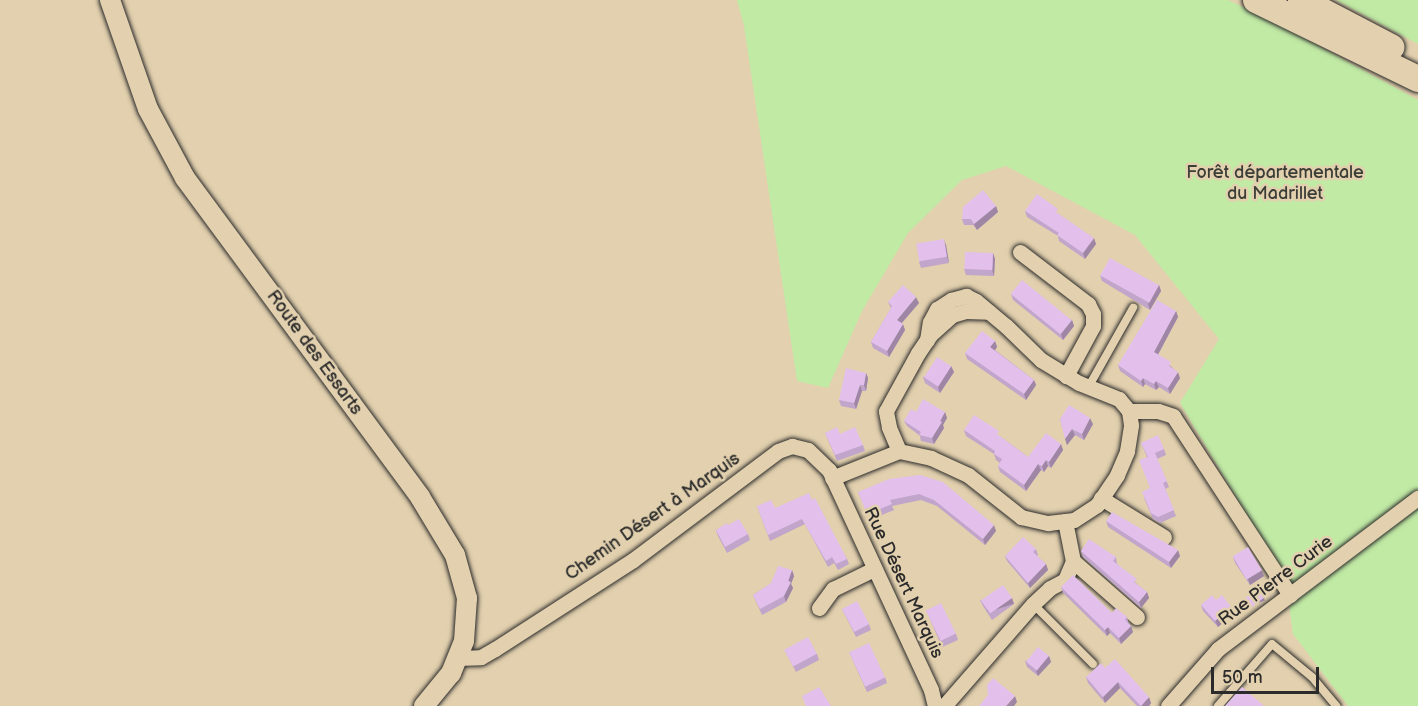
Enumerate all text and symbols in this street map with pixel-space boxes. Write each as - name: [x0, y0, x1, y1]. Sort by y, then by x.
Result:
- park label: Forêt départementale du Madrillet: [1186, 163, 1364, 206]
- street label: Route des Essarts: [261, 286, 367, 420]
- street label: Chemin Désert à Marquis: [561, 448, 745, 586]
- street label: Rue Désert Marquis: [859, 504, 947, 662]
- street label: Rue Pierre Curie: [1215, 531, 1337, 631]
- scale bar: [1214, 655, 1322, 693]
- text: 50 m: [1222, 667, 1263, 688]

